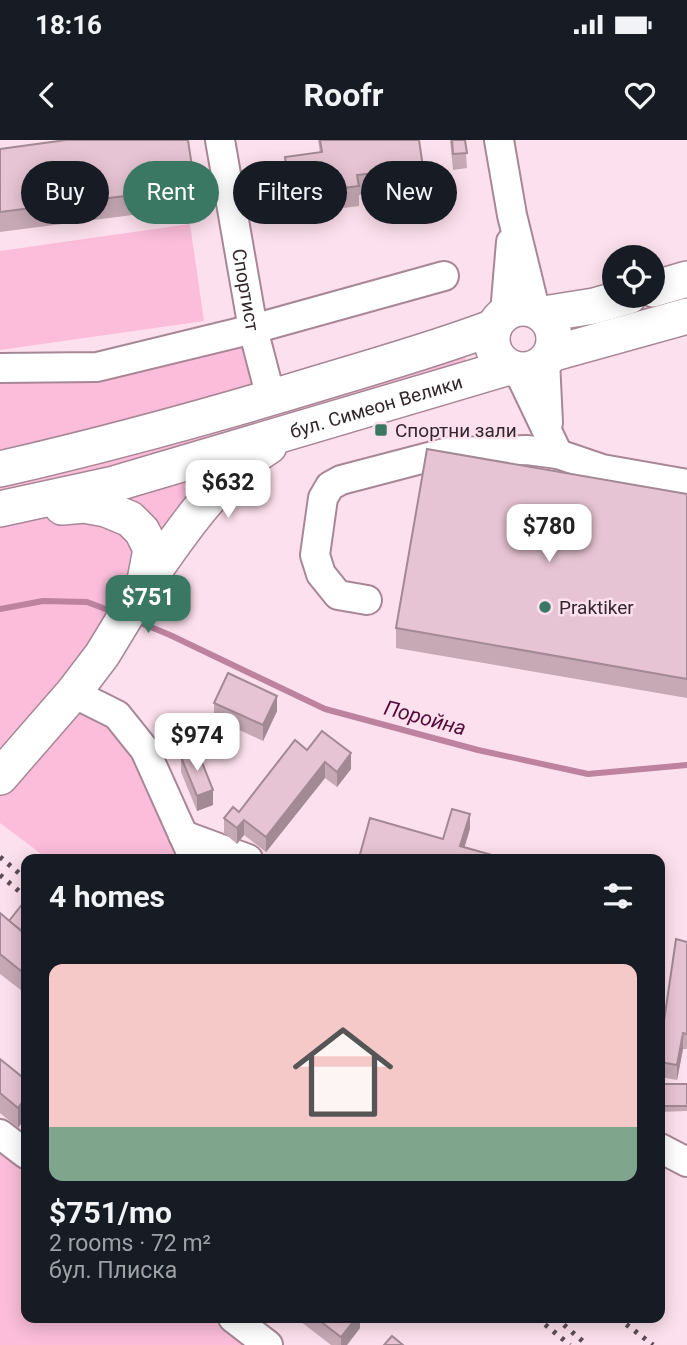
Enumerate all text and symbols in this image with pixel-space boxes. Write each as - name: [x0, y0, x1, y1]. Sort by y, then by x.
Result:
- text: 18:16: [35, 10, 102, 40]
- icon: back: [28, 76, 66, 114]
- text: Roofr: [304, 76, 383, 114]
- icon: heart: [621, 76, 659, 114]
- chip: Buy: [21, 161, 109, 224]
- chip: Rent: [123, 161, 219, 224]
- chip: Filters: [233, 161, 347, 224]
- chip: New: [361, 161, 457, 224]
- map controls: [602, 245, 665, 308]
- button: locate: [602, 245, 665, 308]
- street label: Спортист: [228, 247, 265, 333]
- street label: бул. Симеон Велики: [287, 370, 465, 443]
- place label: Спортни зали: [395, 419, 517, 442]
- marker: Спортни зали: [373, 422, 389, 438]
- pin: $632: [187, 460, 269, 520]
- text: $632: [202, 469, 254, 496]
- pin: $780: [508, 504, 590, 564]
- text: $780: [523, 513, 575, 540]
- pin: $751: [107, 575, 189, 635]
- text: $751: [122, 584, 174, 611]
- place label: Praktiker: [559, 596, 634, 619]
- marker: Praktiker: [537, 599, 553, 615]
- water label: Поройна: [381, 696, 469, 740]
- pin: $974: [156, 714, 238, 773]
- text: $974: [171, 722, 223, 749]
- icon: filters: [599, 877, 637, 915]
- text: 4 homes: [49, 879, 165, 914]
- icon: home: [280, 1009, 406, 1135]
- text: $751/mo: [49, 1195, 172, 1230]
- text: 2 rooms · 72 m²: [49, 1230, 211, 1257]
- text: бул. Плиска: [49, 1257, 177, 1284]

